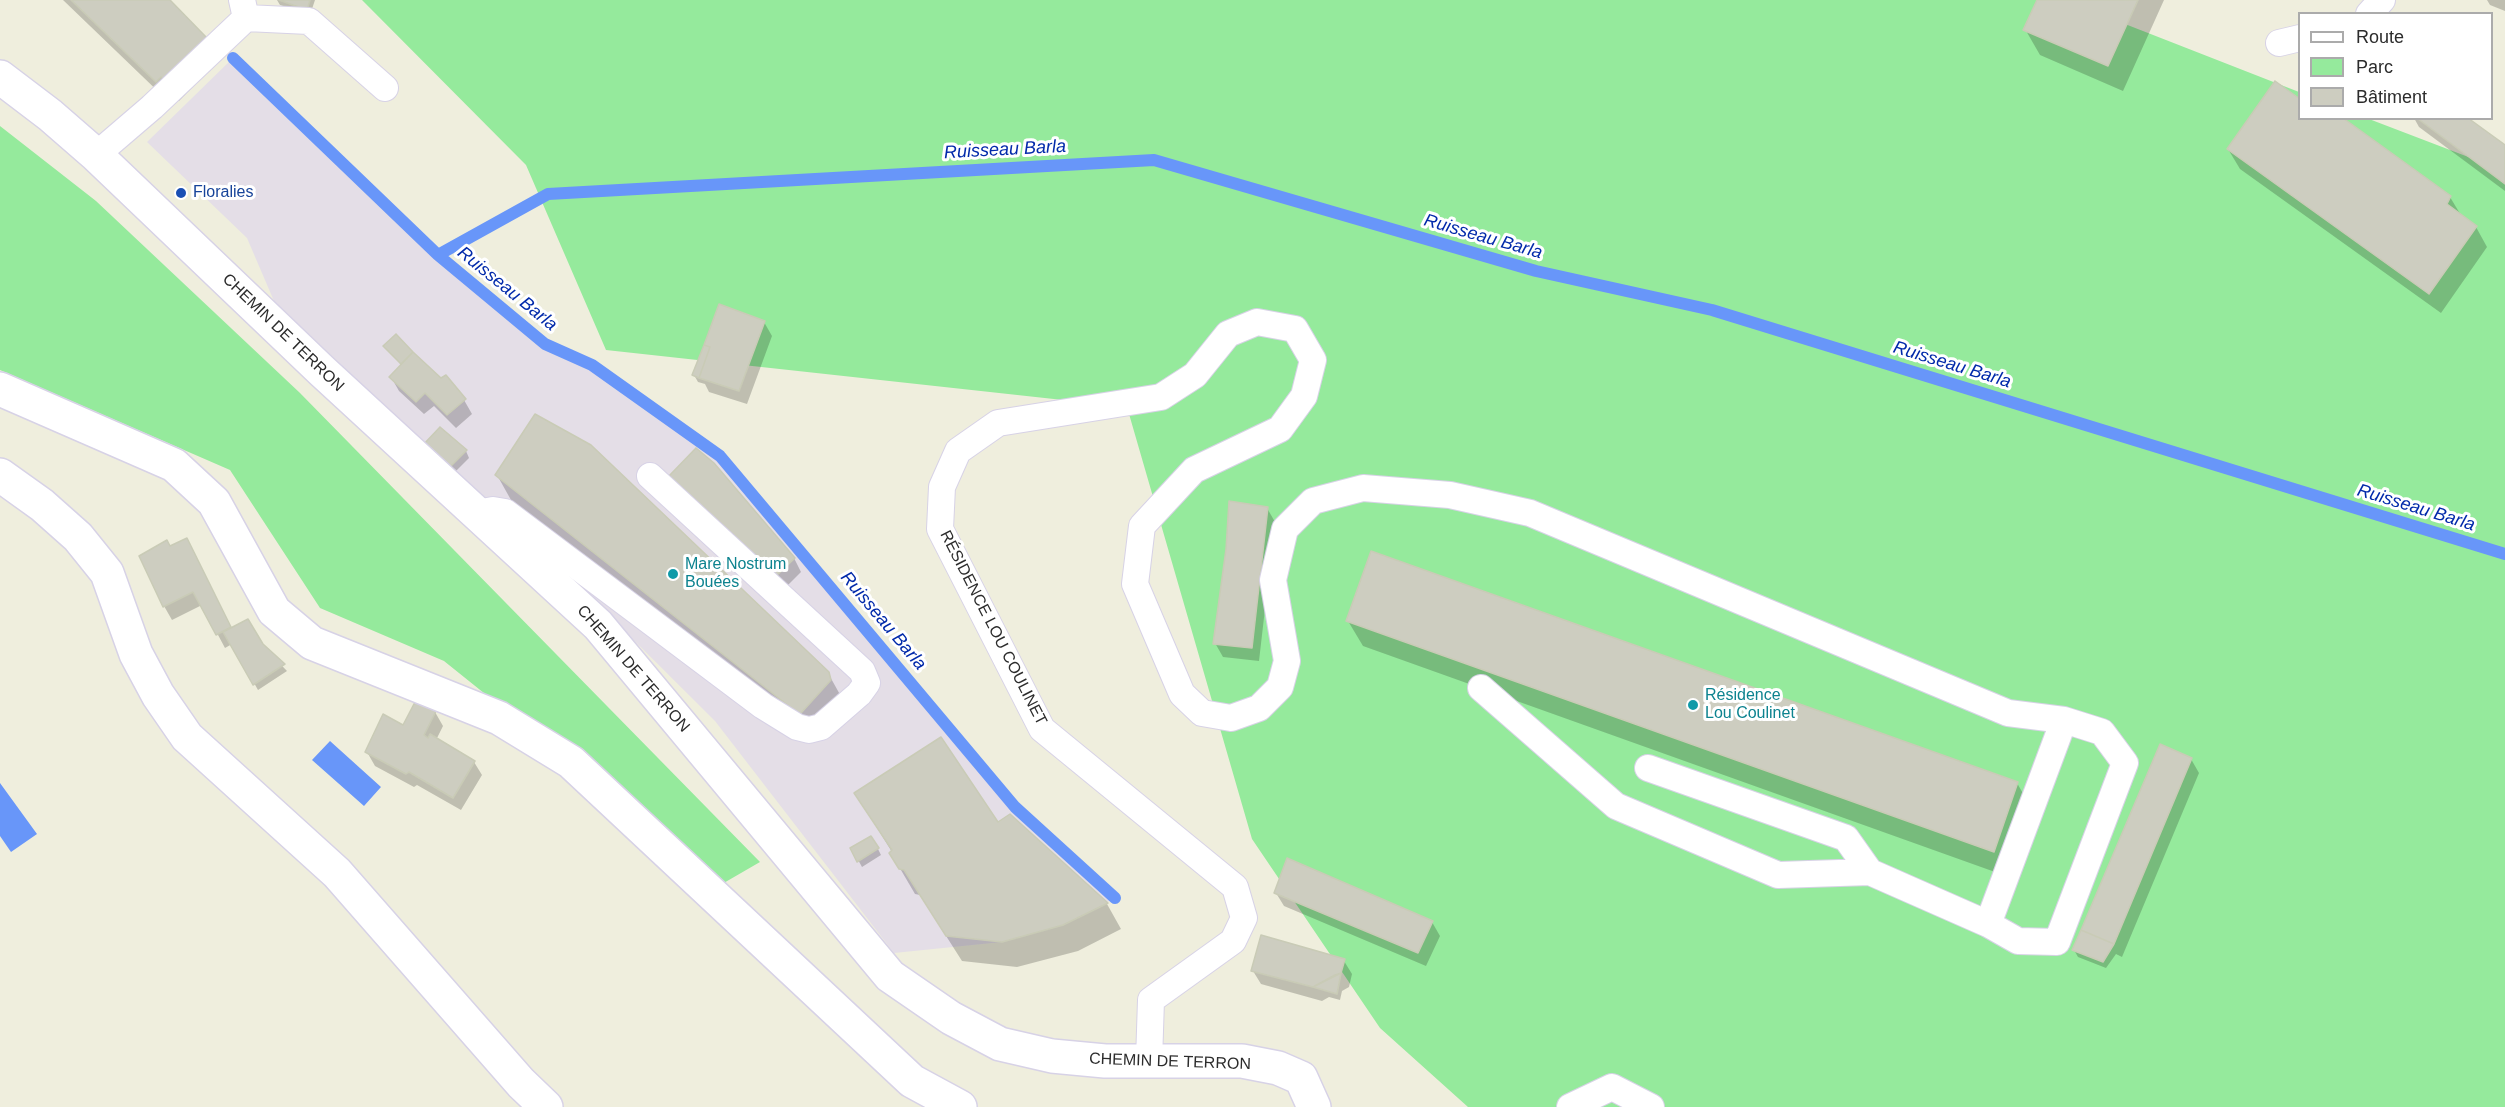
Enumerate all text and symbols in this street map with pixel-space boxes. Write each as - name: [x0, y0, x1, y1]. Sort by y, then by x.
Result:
- legend: [2298, 12, 2493, 120]
- text: Route: [2356, 27, 2404, 47]
- text: Parc: [2356, 57, 2393, 77]
- text: Bâtiment: [2356, 87, 2427, 107]
- water label: Ruisseau Barla: [943, 136, 1067, 164]
- place label: Floralies: [193, 183, 253, 203]
- marker: Floralies: [174, 186, 188, 200]
- water label: Ruisseau Barla: [1421, 210, 1545, 264]
- water label: Ruisseau Barla: [453, 242, 561, 336]
- street label: CHEMIN DE TERRON: [218, 270, 348, 396]
- water label: Ruisseau Barla: [1890, 337, 2014, 393]
- water label: Ruisseau Barla: [2354, 480, 2478, 536]
- street label: RÉSIDENCE LOU COULINET: [935, 527, 1051, 729]
- place label: Mare Nostrum Bouées: [685, 555, 786, 593]
- marker: Mare Nostrum Bouées: [666, 567, 680, 581]
- water label: Ruisseau Barla: [835, 567, 931, 675]
- street label: CHEMIN DE TERRON: [573, 602, 693, 736]
- place label: Résidence Lou Coulinet: [1705, 686, 1795, 724]
- marker: Résidence Lou Coulinet: [1686, 698, 1700, 712]
- street label: CHEMIN DE TERRON: [1089, 1050, 1251, 1074]

